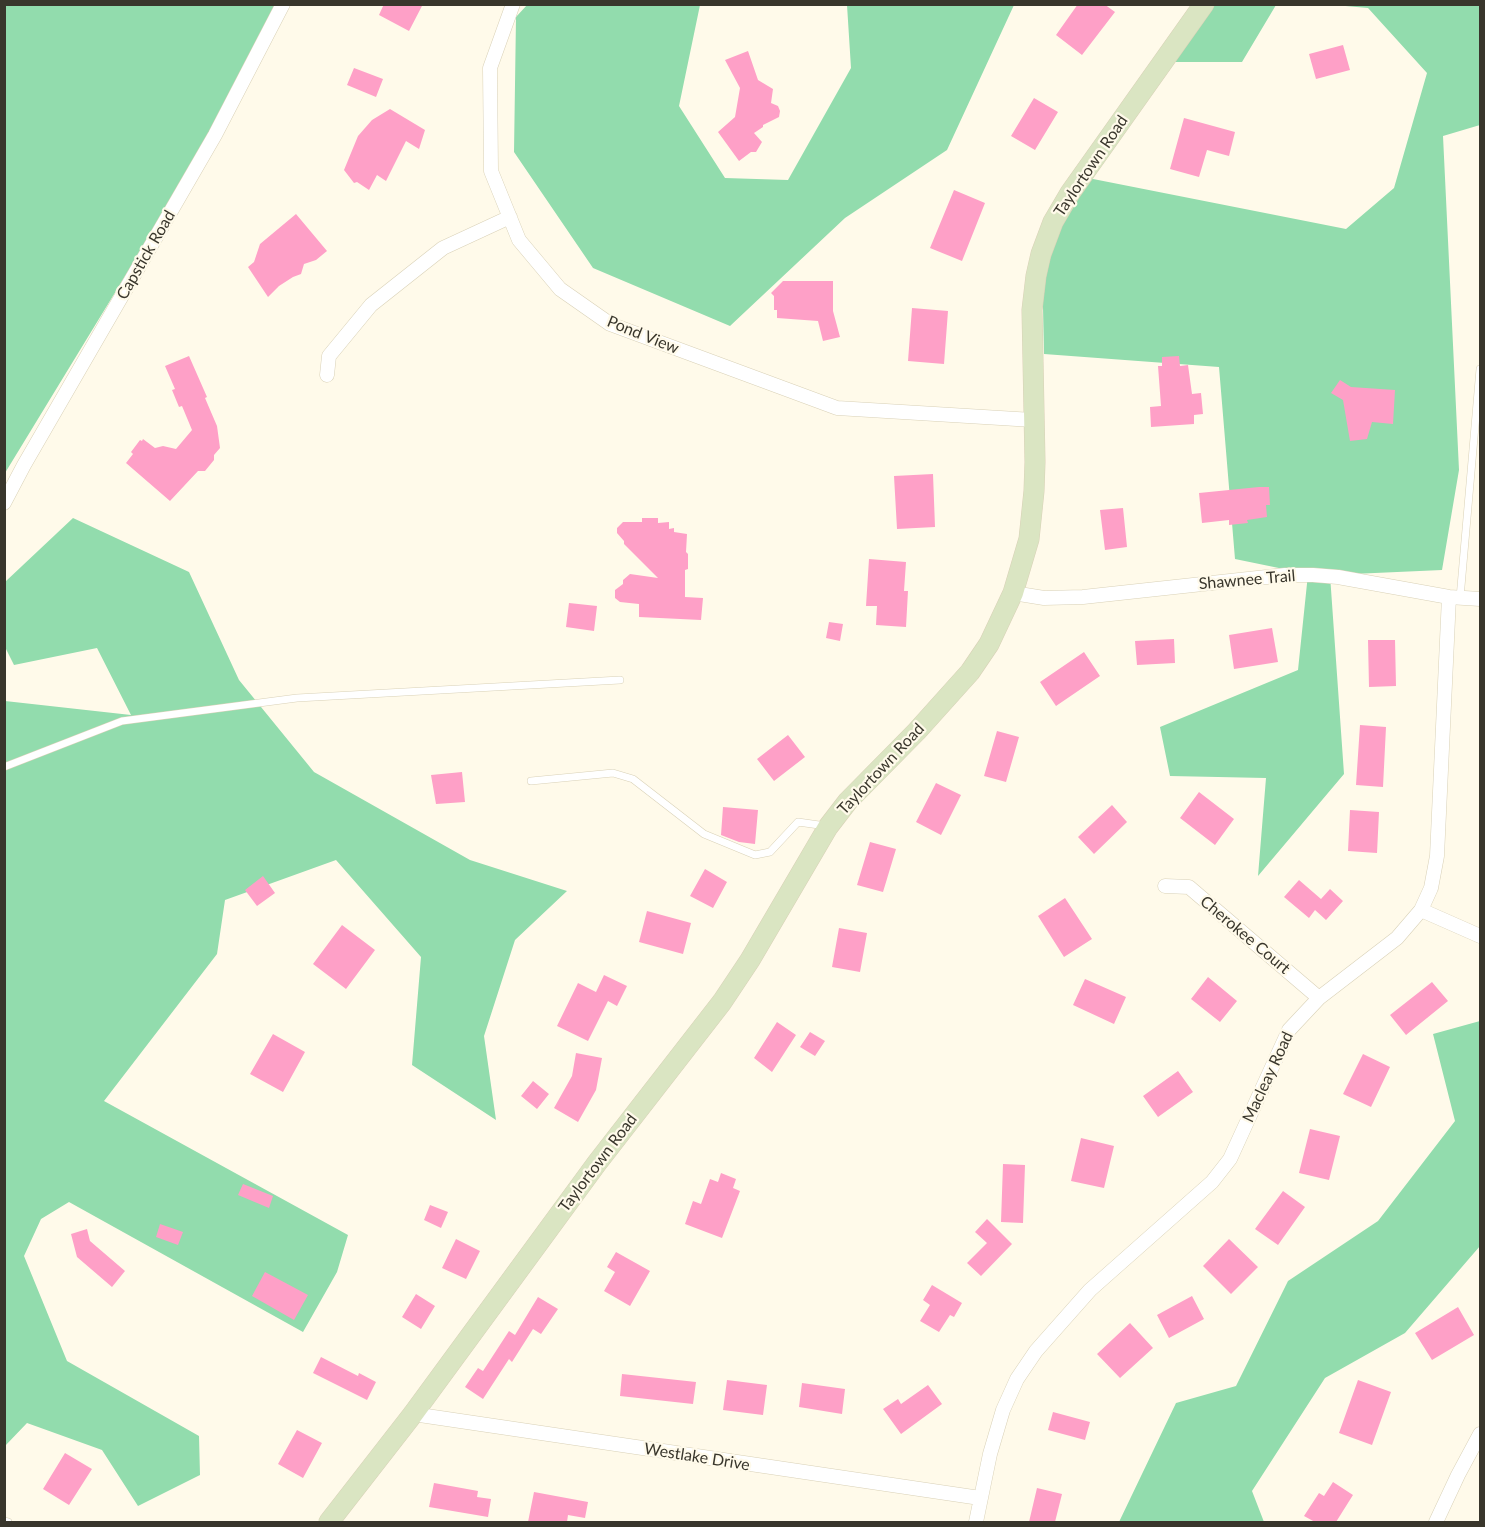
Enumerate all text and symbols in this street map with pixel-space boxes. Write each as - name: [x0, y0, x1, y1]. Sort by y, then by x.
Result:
- street label: Taylortown Road: [1050, 112, 1132, 220]
- street label: Capstick Road: [113, 207, 179, 303]
- street label: Pond View: [604, 312, 682, 358]
- street label: Shawnee Trail: [1198, 566, 1296, 594]
- street label: Taylortown Road: [834, 719, 928, 819]
- street label: Cherokee Court: [1196, 892, 1294, 978]
- street label: Macleay Road: [1239, 1029, 1297, 1125]
- street label: Taylortown Road: [555, 1110, 641, 1216]
- street label: Westlake Drive: [643, 1439, 751, 1475]

